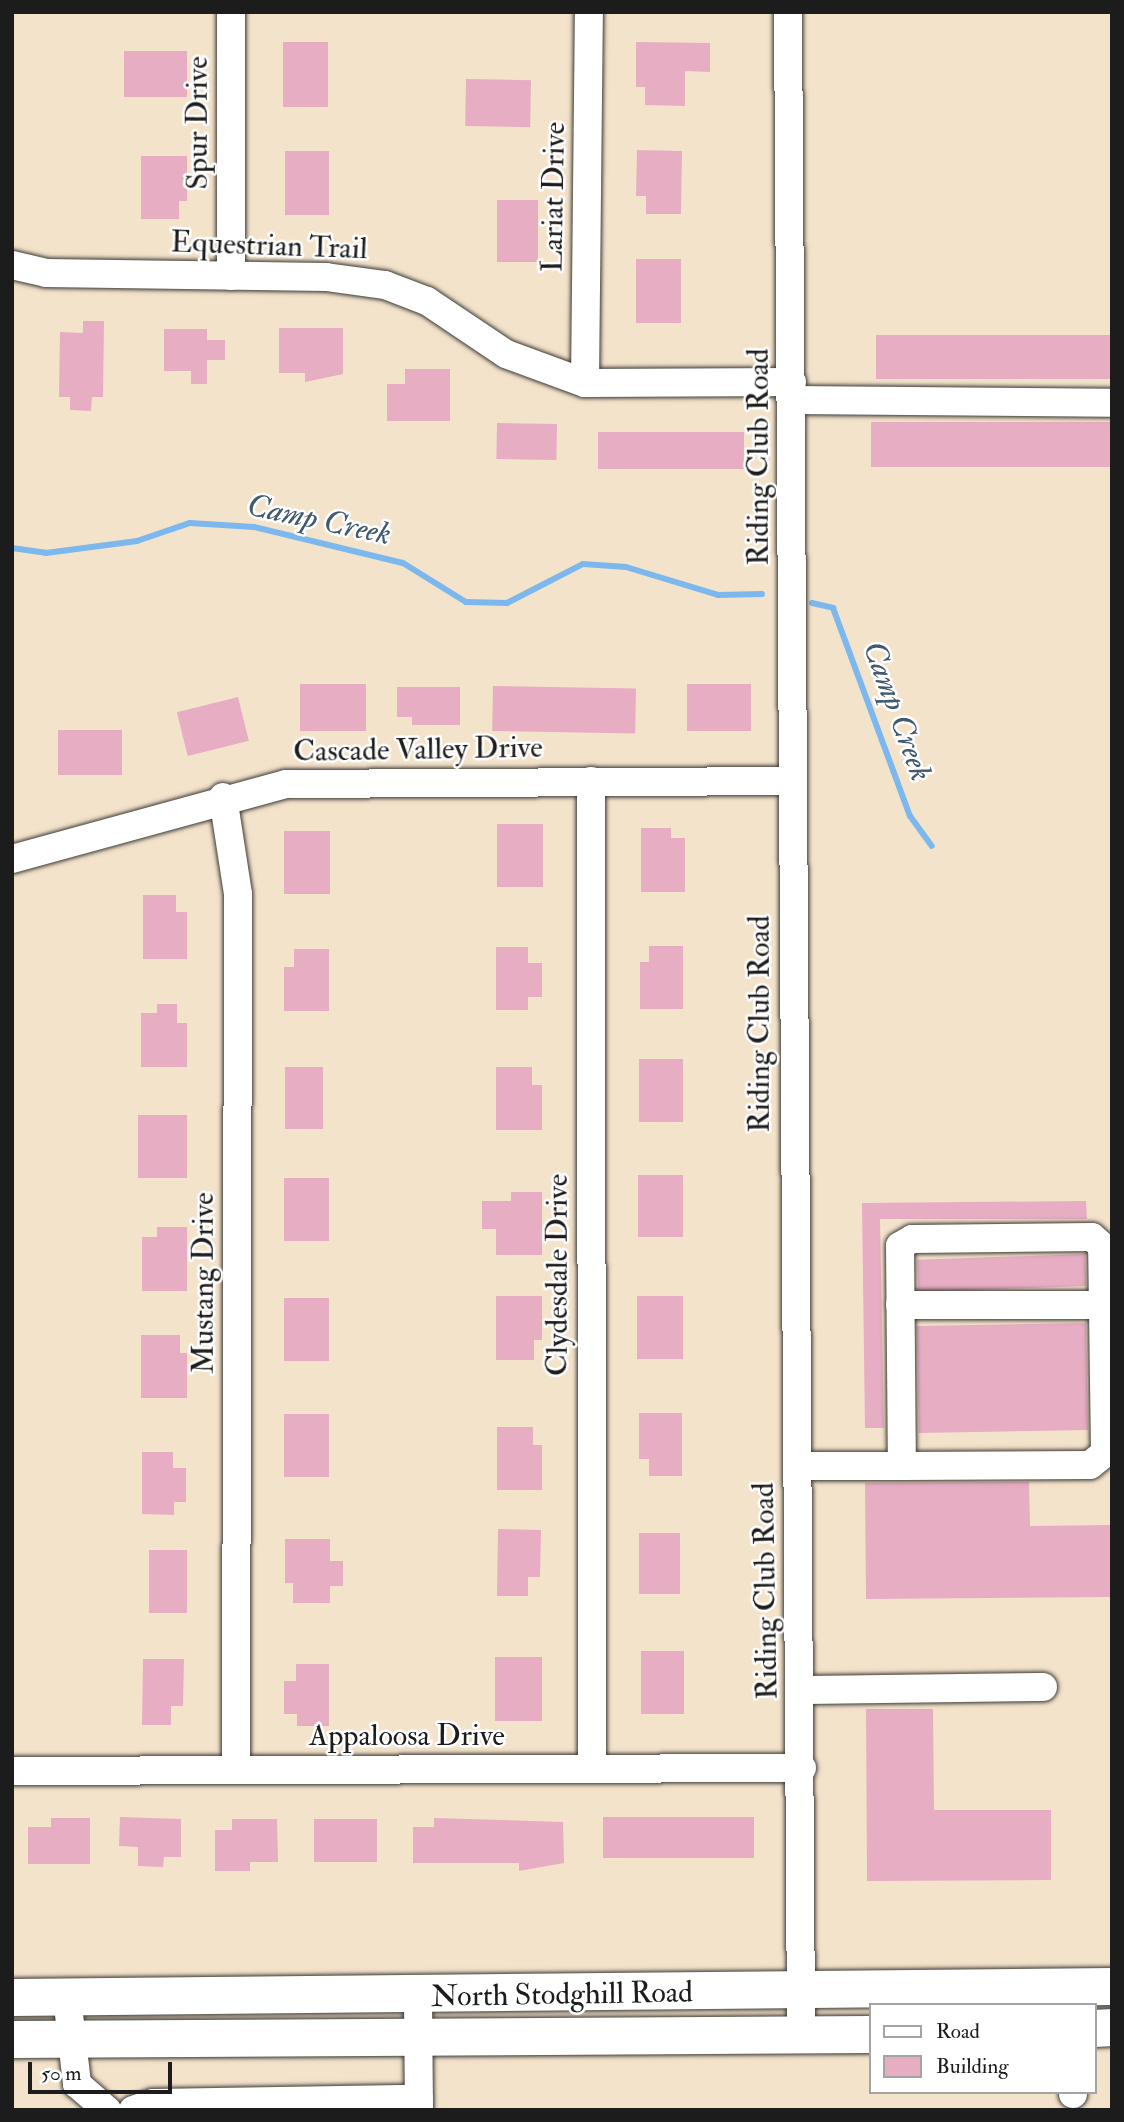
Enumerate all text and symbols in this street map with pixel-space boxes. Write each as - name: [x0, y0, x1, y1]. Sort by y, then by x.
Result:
- street label: Spur Drive: [180, 56, 216, 190]
- street label: Lariat Drive: [535, 122, 573, 272]
- street label: Equestrian Trail: [170, 225, 368, 267]
- street label: Riding Club Road: [741, 348, 777, 566]
- water label: Camp Creek: [244, 486, 394, 554]
- water label: Camp Creek: [854, 636, 940, 786]
- street label: Cascade Valley Drive: [293, 730, 543, 770]
- street label: Riding Club Road: [742, 915, 778, 1133]
- street label: Clydesdale Drive: [540, 1174, 576, 1376]
- street label: Mustang Drive: [186, 1192, 222, 1374]
- street label: Riding Club Road: [746, 1482, 786, 1700]
- street label: Appaloosa Drive: [309, 1718, 505, 1754]
- street label: North Stodghill Road: [431, 1975, 693, 2015]
- legend: [869, 2003, 1096, 2094]
- text: Road: [936, 2018, 980, 2045]
- scale bar: [32, 2048, 175, 2092]
- text: Building: [936, 2053, 1009, 2080]
- text: 50 m: [41, 2060, 82, 2087]

